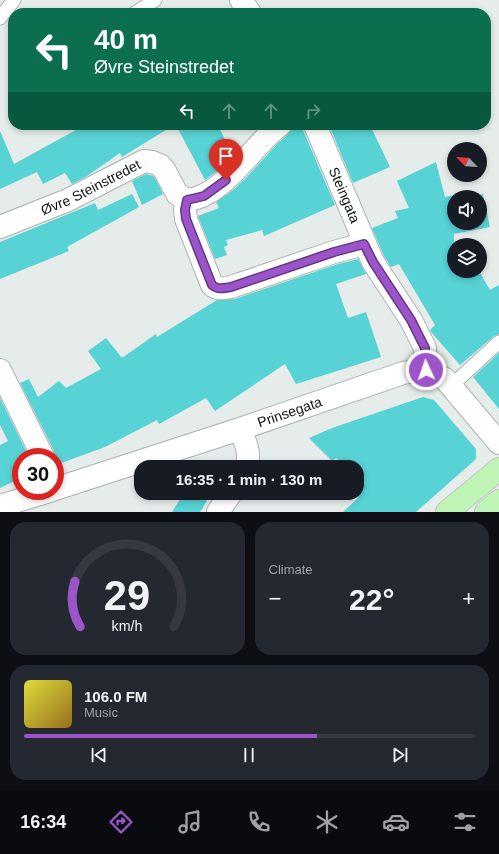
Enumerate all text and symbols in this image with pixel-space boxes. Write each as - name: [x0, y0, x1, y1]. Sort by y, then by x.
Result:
- icon: left: [28, 24, 80, 76]
- text: 40 m: [94, 24, 158, 55]
- text: Øvre Steinstredet: [94, 57, 234, 77]
- icon: left: [176, 100, 198, 122]
- icon: ahead: [218, 100, 240, 122]
- icon: ahead: [260, 100, 282, 122]
- icon: right: [302, 100, 324, 122]
- pin: [209, 139, 243, 180]
- north arrow: [447, 142, 487, 182]
- map controls: [447, 142, 487, 278]
- icon: arrive: [215, 145, 237, 167]
- street label: Øvre Steinstredet: [38, 156, 143, 218]
- street label: Steingata: [326, 165, 364, 226]
- button: sound: [447, 190, 487, 230]
- button: layers: [447, 238, 487, 278]
- position arrow: [405, 349, 447, 391]
- street label: Prinsegata: [255, 393, 324, 430]
- speed limit sign: 30: [12, 448, 64, 500]
- text: 16:35 · 1 min · 130 m: [176, 471, 322, 488]
- text: Climate: [269, 562, 313, 577]
- text: 29: [104, 571, 150, 618]
- text: 22°: [349, 583, 394, 616]
- text: −: [269, 586, 281, 611]
- text: +: [462, 586, 475, 611]
- text: km/h: [112, 617, 143, 633]
- text: 106.0 FM: [84, 688, 147, 705]
- text: Music: [84, 705, 118, 720]
- icon: previous: [88, 744, 110, 766]
- icon: pause: [238, 744, 260, 766]
- icon: next: [389, 744, 411, 766]
- icon: directions: [107, 808, 135, 836]
- icon: music: [176, 808, 204, 836]
- icon: phone: [245, 808, 273, 836]
- icon: climate: [313, 808, 341, 836]
- icon: car: [382, 808, 410, 836]
- icon: filters: [451, 808, 479, 836]
- text: 16:34: [20, 812, 66, 832]

